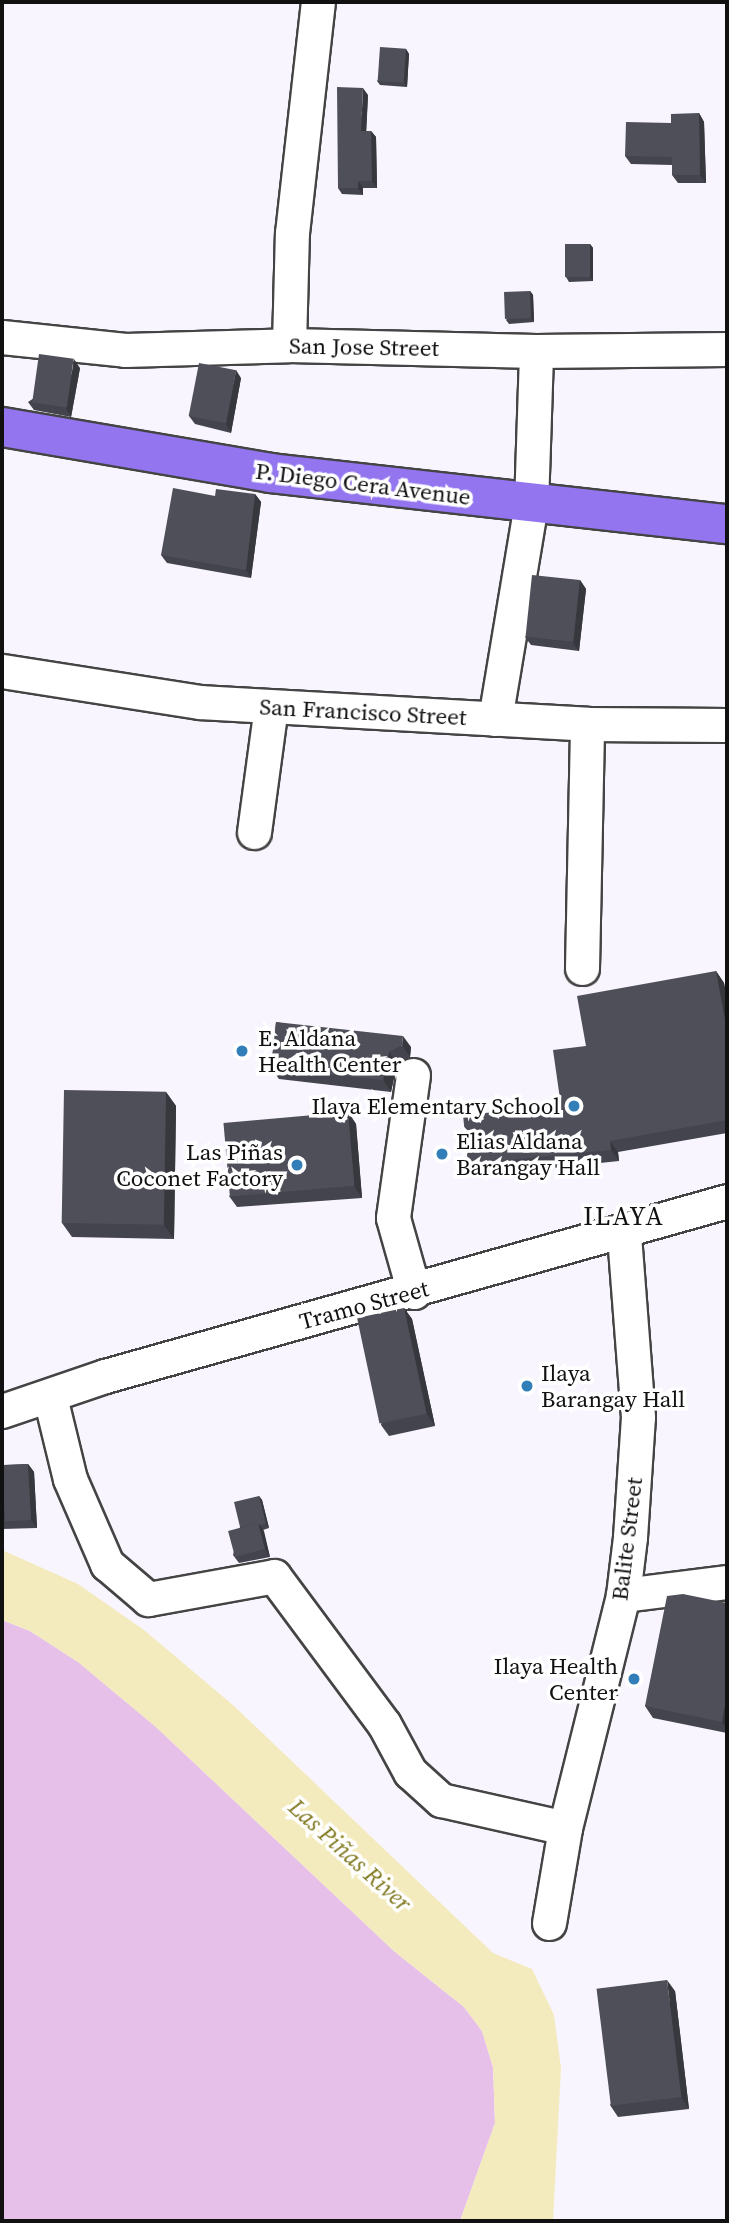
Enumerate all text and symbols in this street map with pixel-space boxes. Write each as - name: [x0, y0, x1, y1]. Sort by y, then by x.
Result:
- street label: San Jose Street: [289, 332, 439, 362]
- street label: P. Diego Cera Avenue: [254, 457, 472, 511]
- street label: San Francisco Street: [259, 693, 467, 731]
- place label: E. Aldana Health Center: [258, 1024, 401, 1078]
- marker: E. Aldana Health Center: [232, 1041, 252, 1061]
- place label: Ilaya Elementary School: [312, 1092, 560, 1120]
- marker: Ilaya Elementary School: [566, 1098, 582, 1114]
- place label: Elias Aldana Barangay Hall: [456, 1127, 600, 1181]
- place label: Las Piñas Coconet Factory: [116, 1138, 283, 1192]
- marker: Elias Aldana Barangay Hall: [434, 1146, 450, 1162]
- marker: Las Piñas Coconet Factory: [289, 1157, 305, 1173]
- district label: ILAYA: [584, 1201, 664, 1233]
- street label: Tramo Street: [296, 1275, 432, 1335]
- place label: Ilaya Barangay Hall: [541, 1359, 685, 1413]
- marker: Ilaya Barangay Hall: [519, 1378, 535, 1394]
- street label: Balite Street: [606, 1476, 648, 1602]
- place label: Ilaya Health Center: [494, 1652, 618, 1706]
- marker: Ilaya Health Center: [624, 1669, 644, 1689]
- water label: Las Piñas River: [283, 1793, 417, 1917]

